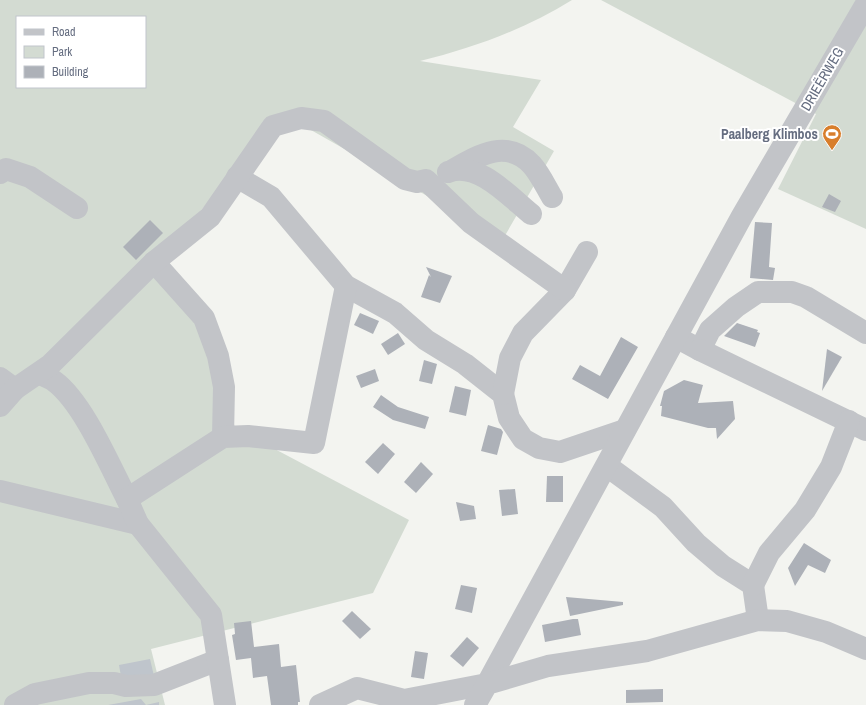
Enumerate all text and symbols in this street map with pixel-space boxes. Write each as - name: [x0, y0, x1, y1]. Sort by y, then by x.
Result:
- legend: [16, 16, 146, 88]
- text: Road: [52, 24, 76, 40]
- text: Park: [52, 44, 72, 60]
- street label: DRIEËRWEG: [797, 44, 847, 114]
- text: Building: [52, 64, 89, 80]
- sports icon: Paalberg Klimbos: [821, 123, 843, 151]
- place label: Paalberg Klimbos: [721, 125, 818, 143]

